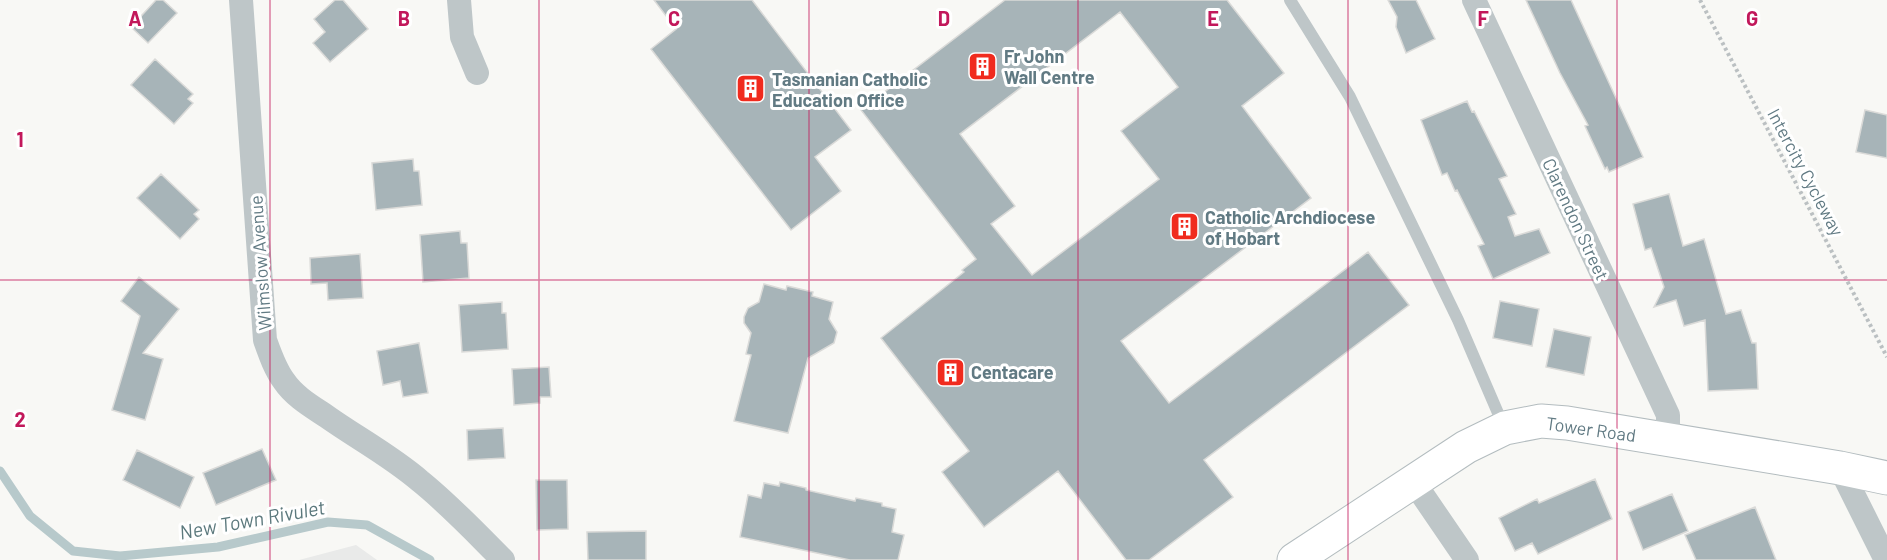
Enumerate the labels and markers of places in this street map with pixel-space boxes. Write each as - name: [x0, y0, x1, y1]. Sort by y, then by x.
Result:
- place label: Fr John Wall Centre: [1004, 45, 1095, 88]
- building icon: Fr John Wall Centre: [967, 50, 999, 82]
- place label: Tasmanian Catholic Education Office: [772, 68, 928, 111]
- building icon: Tasmanian Catholic Education Office: [735, 73, 767, 105]
- place label: Catholic Archdiocese of Hobart: [1205, 206, 1375, 249]
- building icon: Catholic Archdiocese of Hobart: [1168, 211, 1200, 243]
- building icon: Centacare: [934, 356, 966, 388]
- place label: Centacare: [971, 361, 1054, 383]

